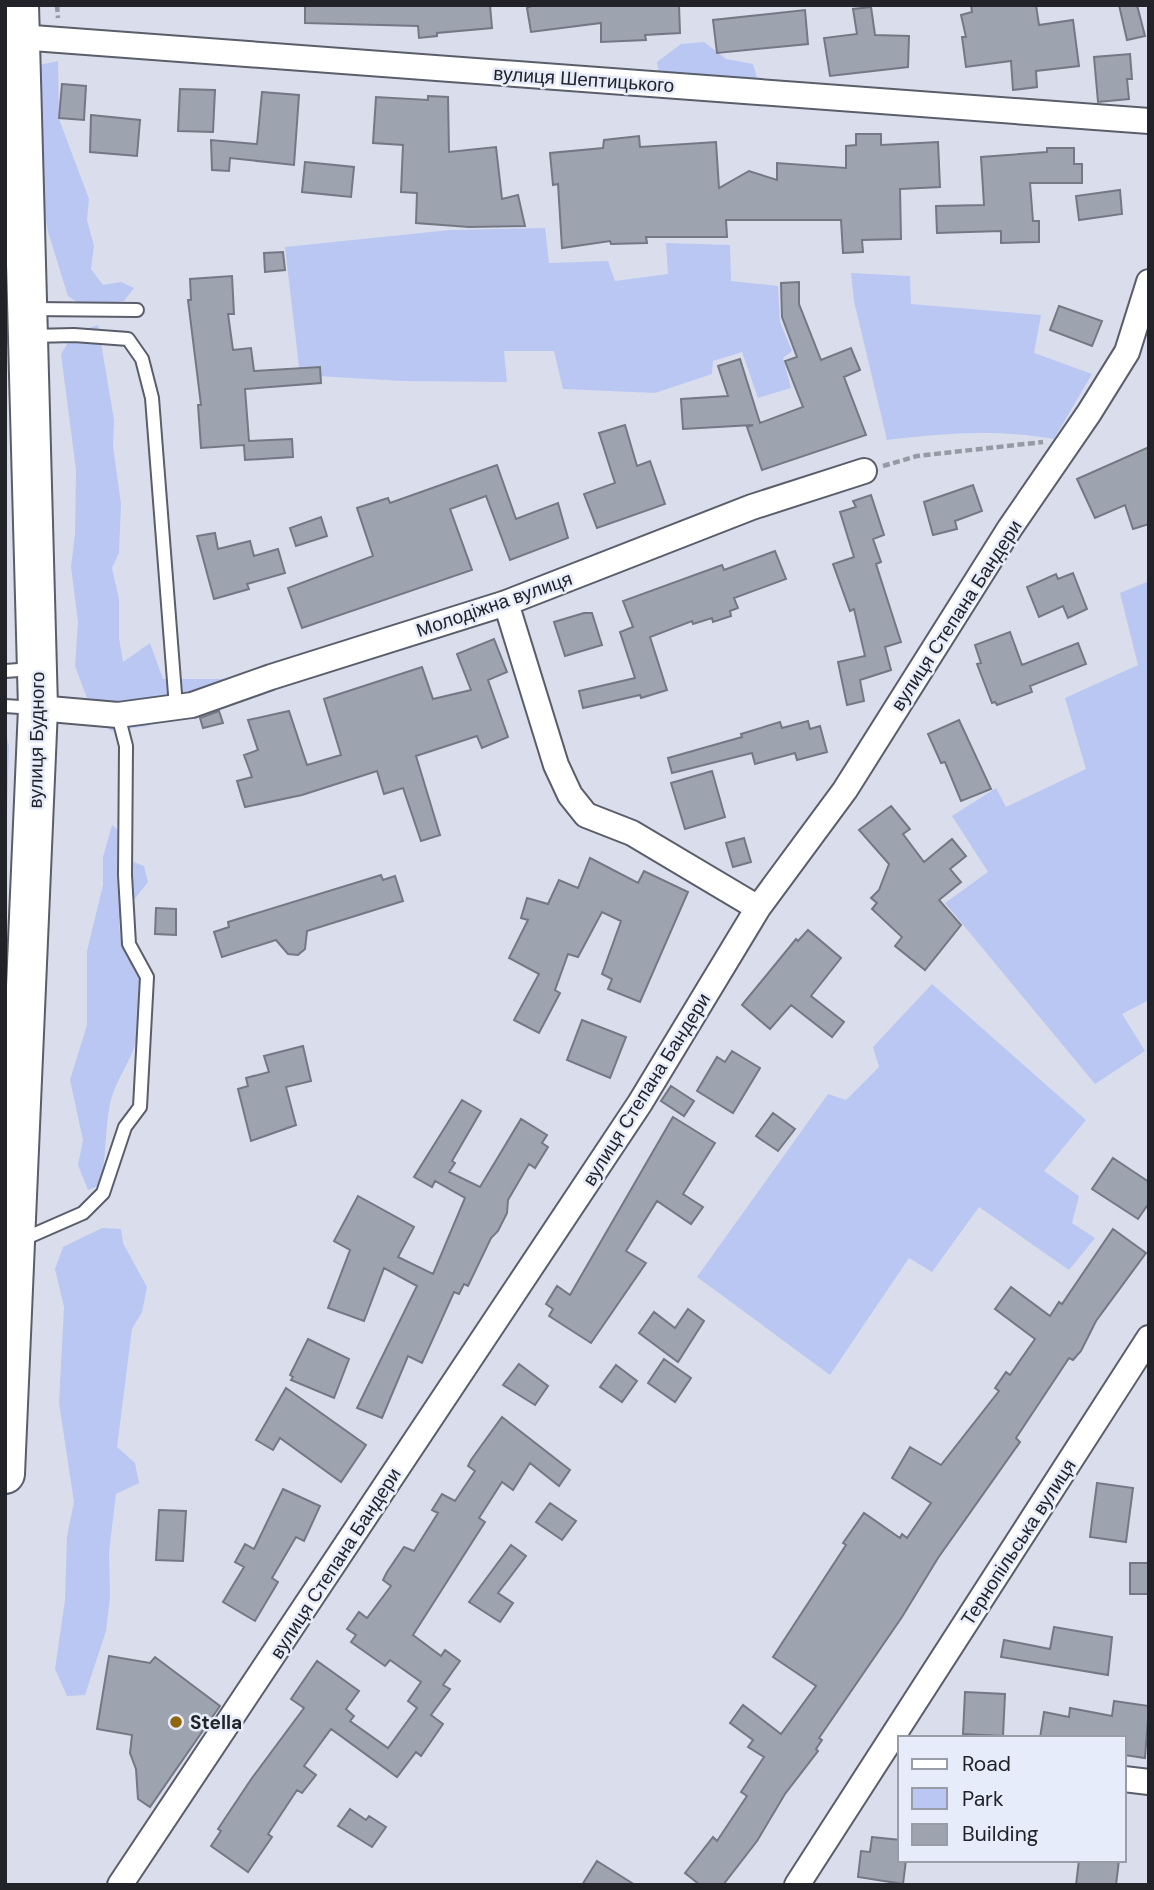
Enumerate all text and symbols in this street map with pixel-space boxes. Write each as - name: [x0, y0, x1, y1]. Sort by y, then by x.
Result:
- street label: вулиця Шептицького: [493, 61, 675, 98]
- street label: вулиця Степана Бандери: [885, 515, 1028, 716]
- street label: Молодіжна вулиця: [413, 566, 575, 643]
- street label: вулиця Будного: [23, 671, 50, 809]
- street label: вулиця Степана Бандери: [577, 988, 716, 1190]
- street label: Тернопільська вулиця: [955, 1454, 1082, 1630]
- street label: вулиця Степана Бандери: [264, 1463, 407, 1664]
- place label: Stella: [190, 1710, 242, 1735]
- marker: Stella: [168, 1714, 184, 1730]
- legend: [898, 1736, 1126, 1862]
- text: Road: [962, 1750, 1011, 1778]
- text: Park: [962, 1785, 1004, 1813]
- text: Building: [962, 1820, 1039, 1848]

